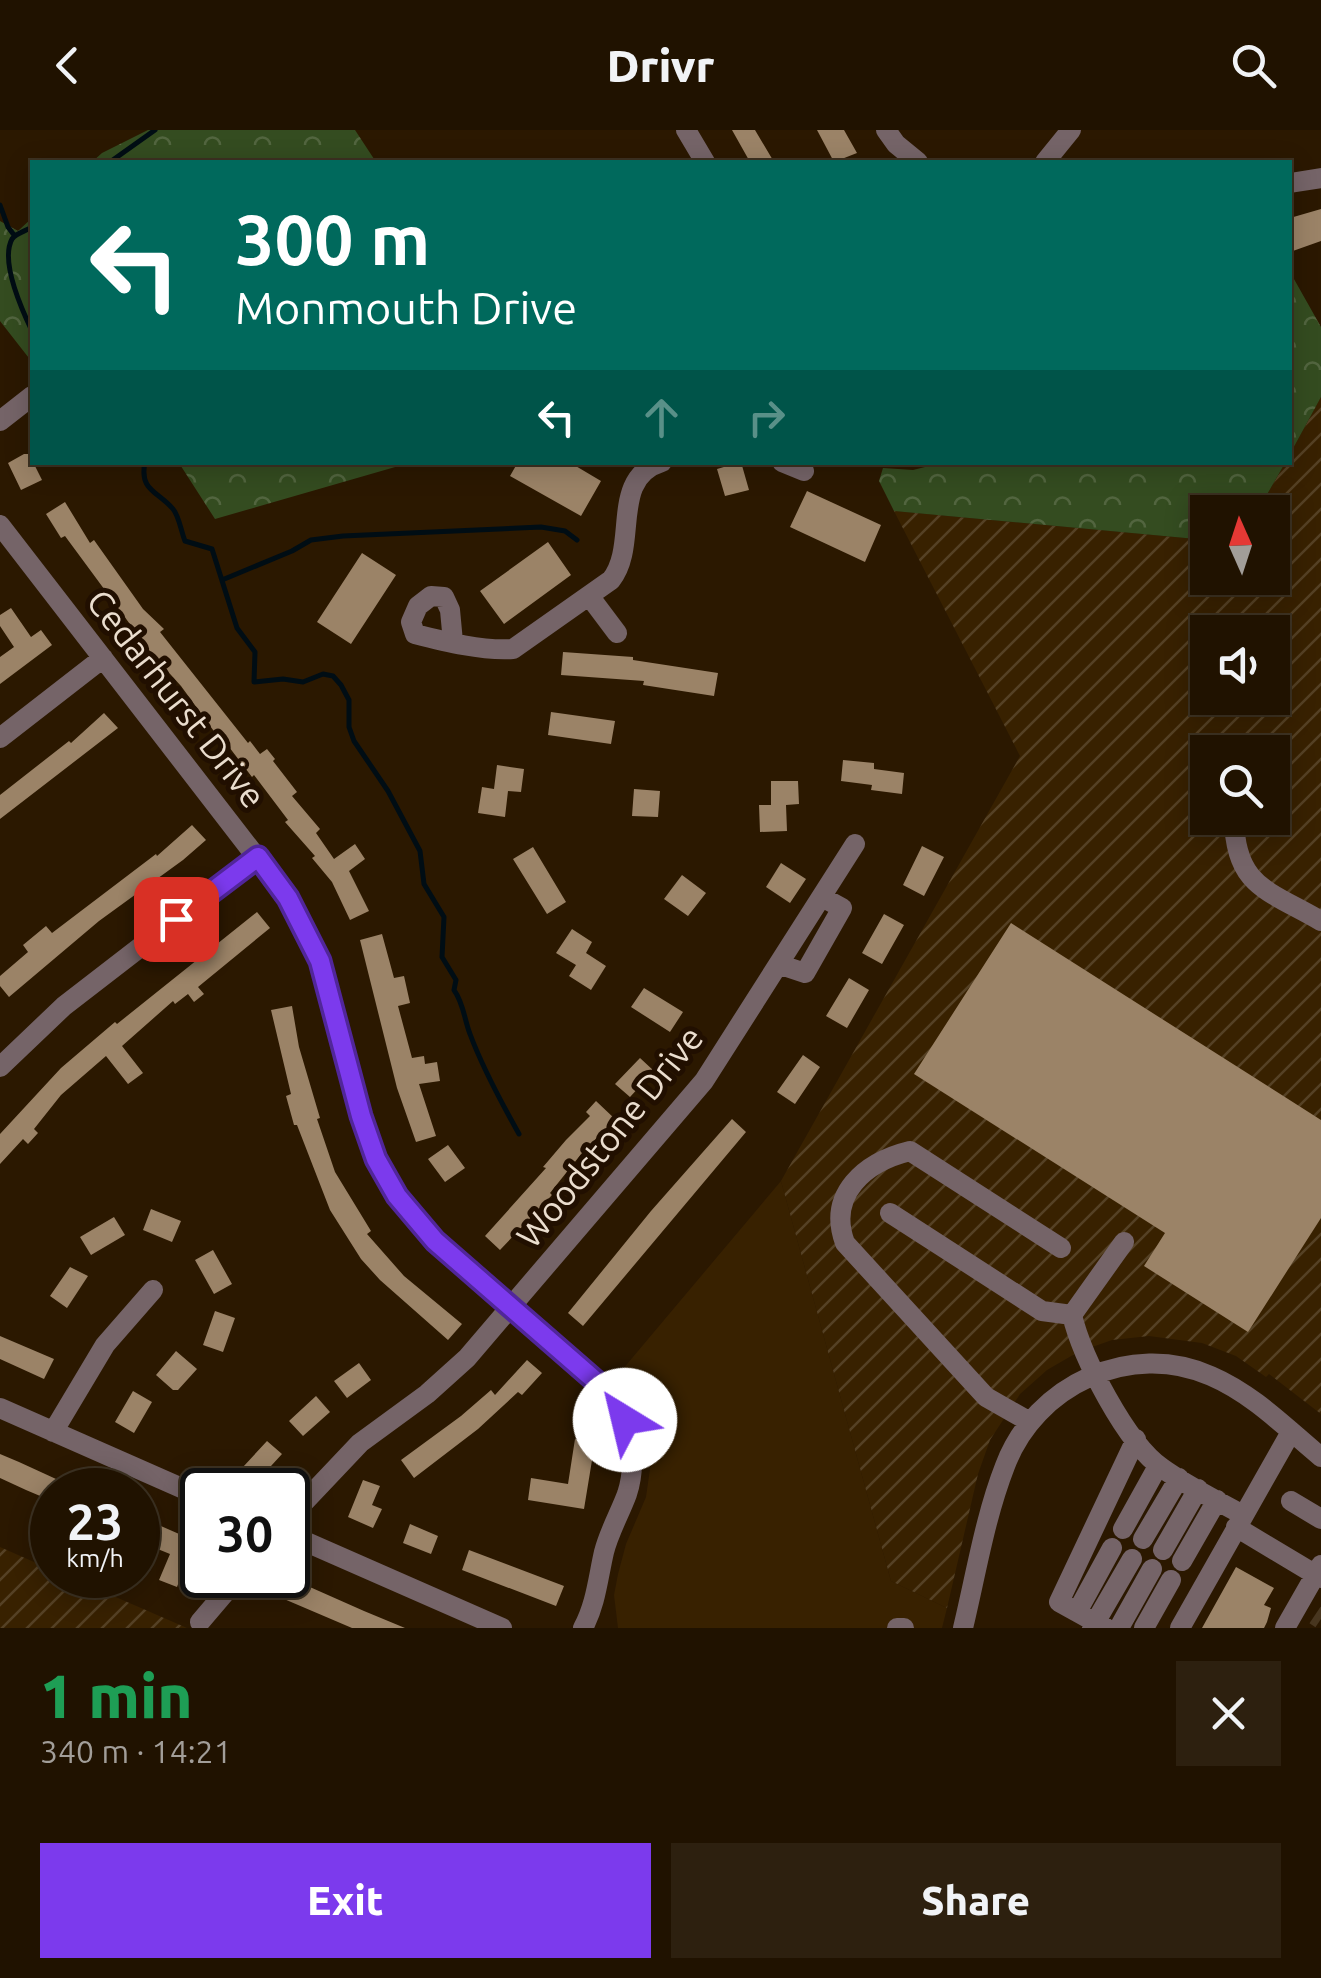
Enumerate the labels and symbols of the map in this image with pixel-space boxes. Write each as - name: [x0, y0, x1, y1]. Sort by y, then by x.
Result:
- north arrow: [1190, 495, 1290, 595]
- street label: Cedarhurst Drive: [79, 581, 274, 815]
- pin: [134, 877, 219, 962]
- street label: Woodstone Drive: [508, 1018, 711, 1255]
- position arrow: [573, 1368, 677, 1472]
- speed limit sign: 30: [180, 1468, 310, 1598]

